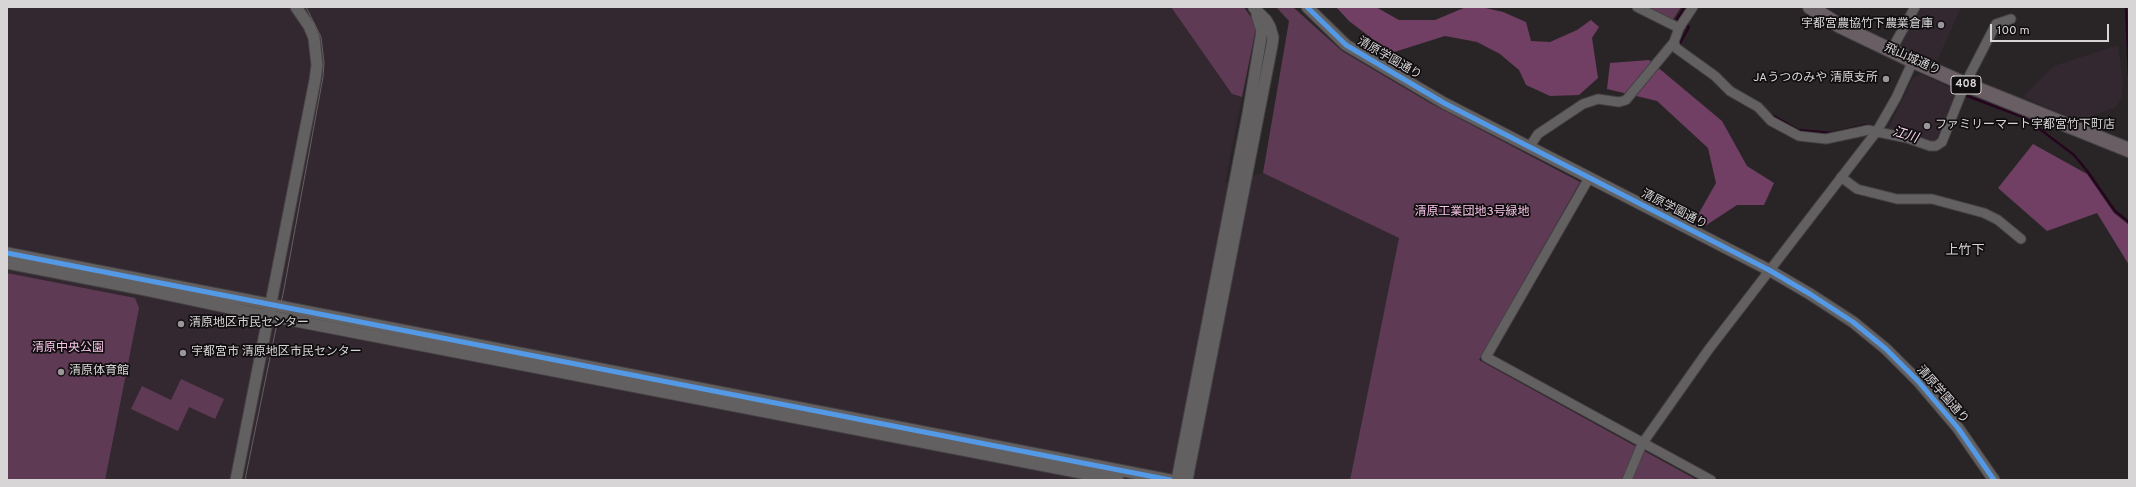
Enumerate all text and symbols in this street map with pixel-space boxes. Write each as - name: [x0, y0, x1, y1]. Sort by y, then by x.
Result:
- scale bar: [1992, 16, 2111, 42]
- place label: 宇都宮農協竹下農業倉庫: [1801, 18, 1933, 32]
- marker: 宇都宮農協竹下農業倉庫: [1936, 20, 1946, 30]
- text: 100 m: [1997, 23, 2030, 39]
- street label: 清原学園通り: [1354, 35, 1424, 83]
- street label: 飛山城通り: [1882, 41, 1942, 79]
- place label: JAうつのみや 清原支所: [1753, 72, 1878, 86]
- marker: JAうつのみや 清原支所: [1881, 74, 1891, 84]
- road number: 408: [1951, 76, 1981, 94]
- place label: ファミリーマート宇都宮竹下町店: [1935, 119, 2115, 133]
- marker: ファミリーマート宇都宮竹下町店: [1922, 121, 1932, 131]
- water label: 江川: [1890, 125, 1920, 147]
- street label: 清原学園通り: [1639, 187, 1709, 233]
- park label: 清原工業団地3号緑地: [1414, 206, 1530, 220]
- district label: 上竹下: [1946, 243, 1984, 259]
- place label: 清原地区市民センター: [189, 317, 309, 331]
- marker: 清原地区市民センター: [176, 319, 186, 329]
- park label: 清原中央公園: [32, 342, 104, 356]
- place label: 宇都宮市 清原地区市民センター: [191, 346, 362, 360]
- marker: 宇都宮市 清原地区市民センター: [178, 348, 188, 358]
- street label: 清原学園通り: [1913, 363, 1971, 427]
- place label: 清原体育館: [69, 365, 129, 379]
- marker: 清原体育館: [56, 367, 66, 377]

